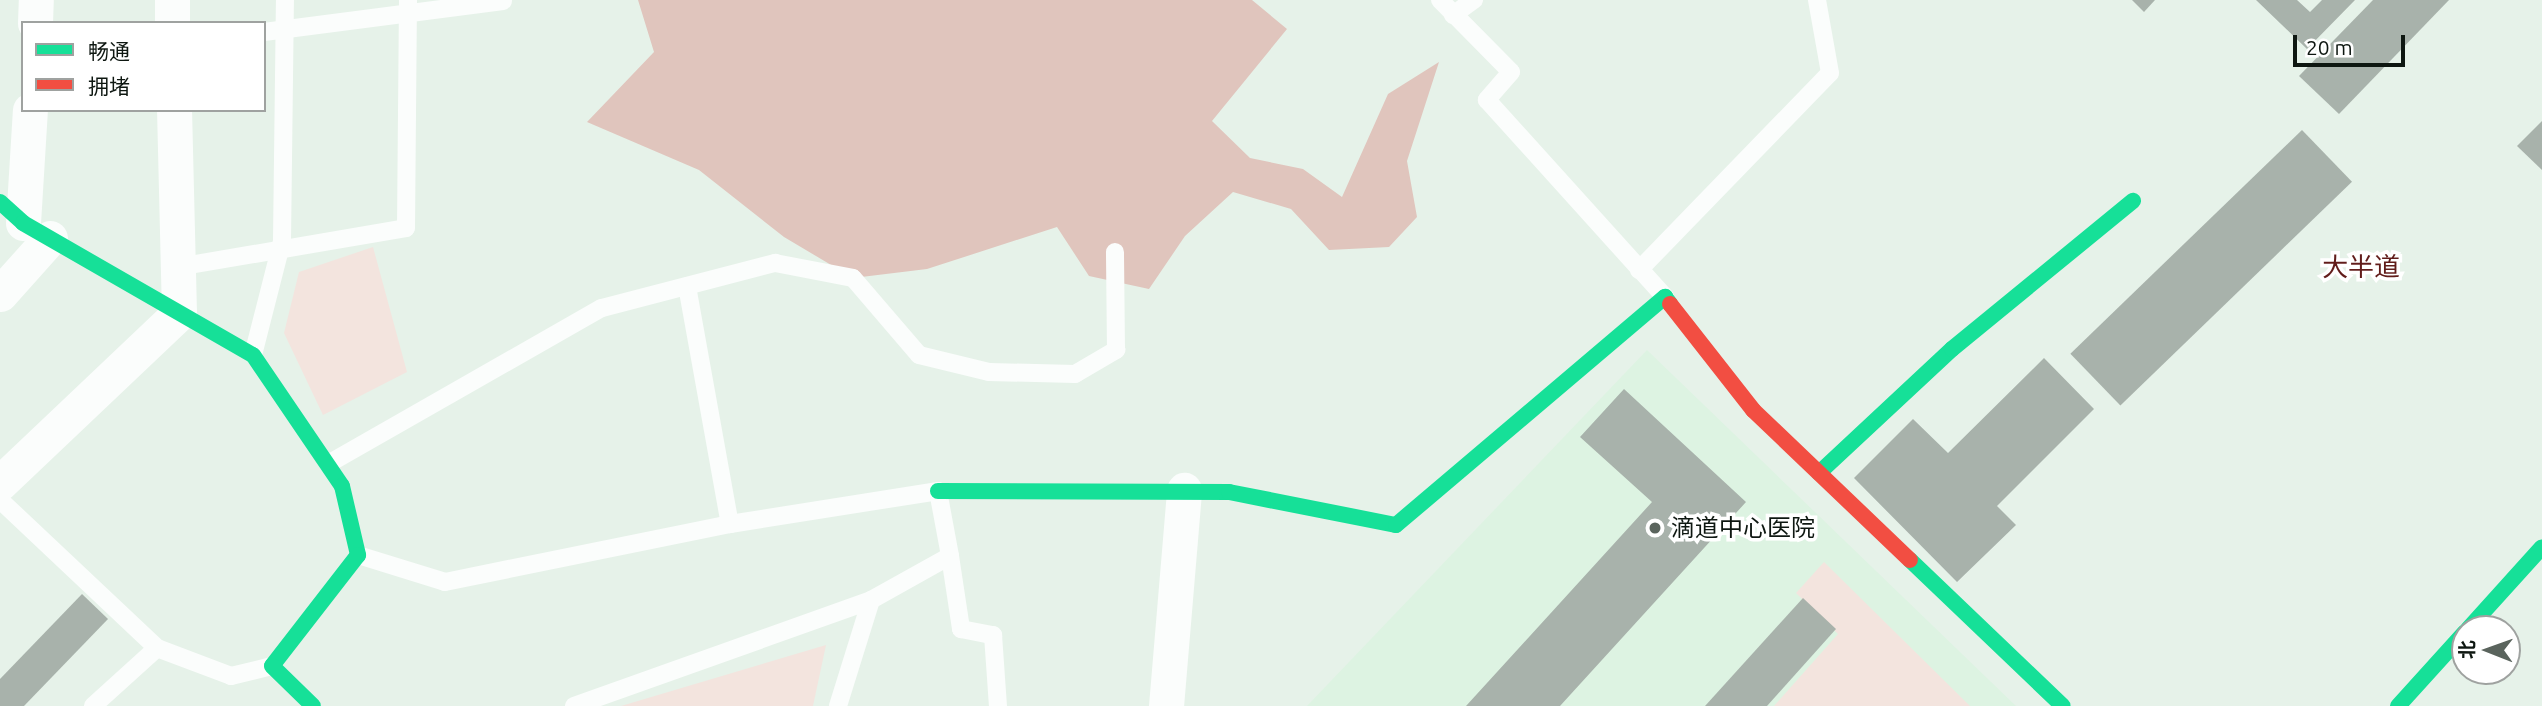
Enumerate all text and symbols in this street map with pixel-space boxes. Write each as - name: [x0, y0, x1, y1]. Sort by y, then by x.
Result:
- legend: [21, 21, 266, 112]
- scale bar: [2297, 21, 2409, 65]
- text: 20 m: [2306, 35, 2353, 59]
- text: 畅通: [88, 39, 130, 63]
- text: 拥堵: [88, 74, 130, 98]
- district label: 大半道: [2322, 251, 2400, 283]
- place label: 滴道中心医院: [1671, 514, 1815, 542]
- marker: 滴道中心医院: [1645, 518, 1665, 538]
- north arrow: [2451, 615, 2521, 685]
- text: 北: [2456, 640, 2478, 659]

